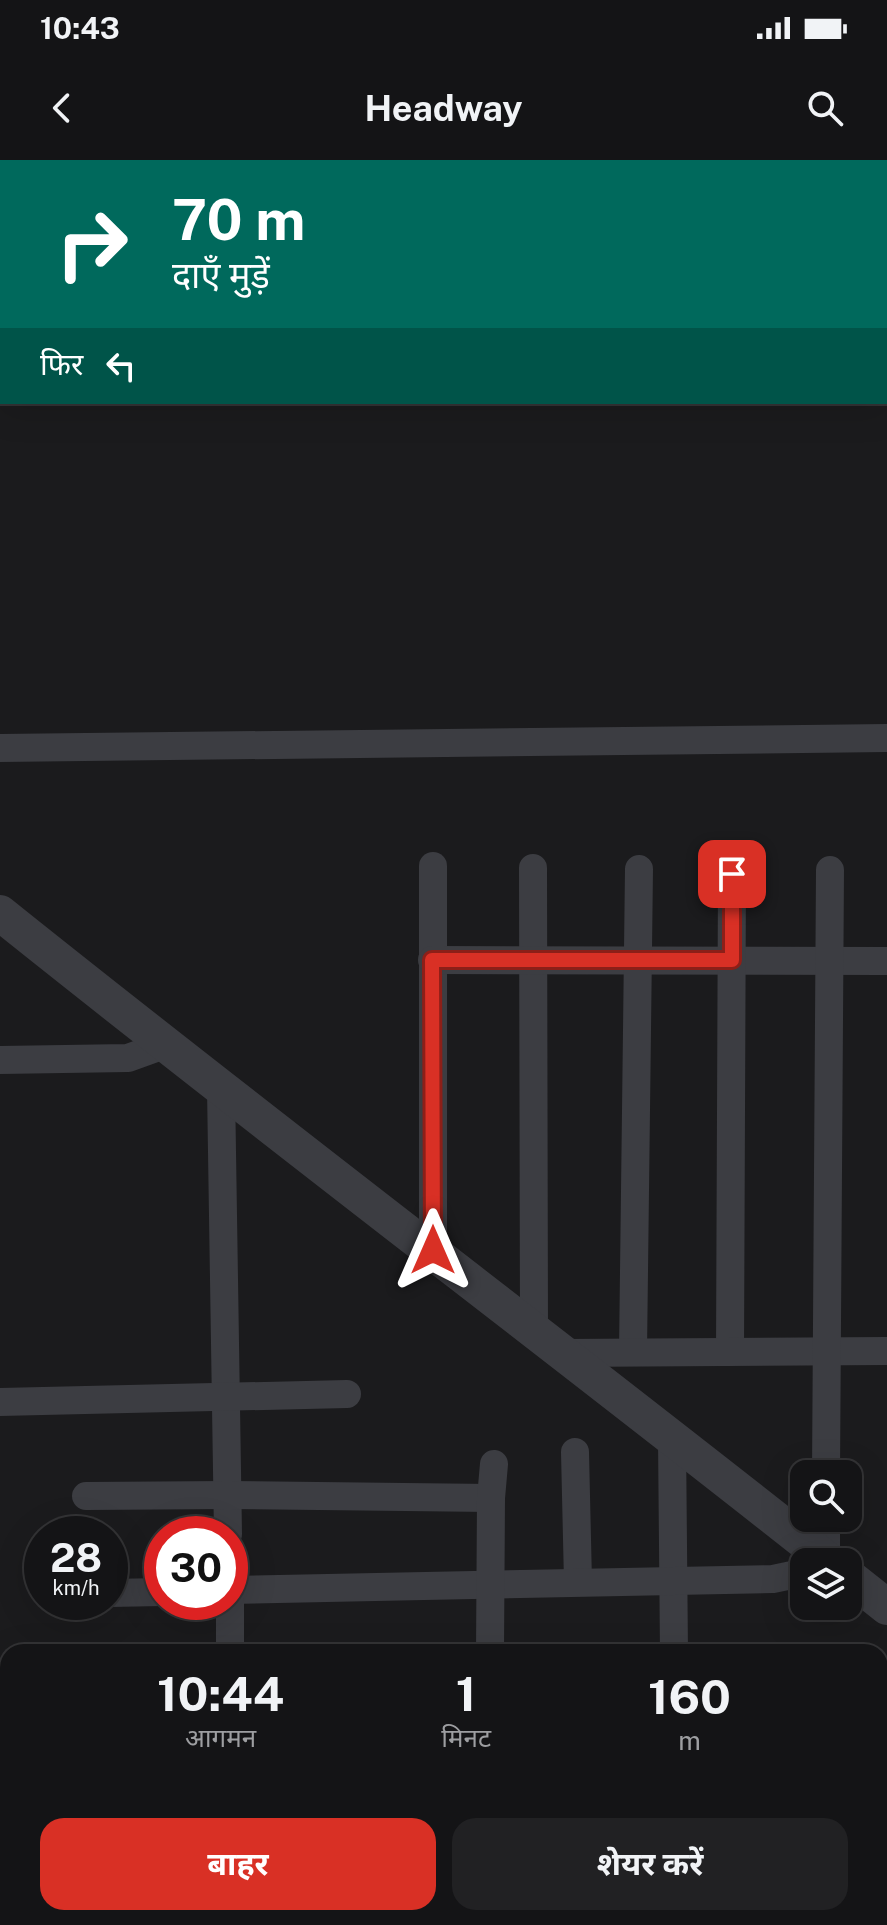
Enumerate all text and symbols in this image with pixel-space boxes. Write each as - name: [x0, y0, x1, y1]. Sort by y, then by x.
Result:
- text: 10:43: [40, 10, 120, 46]
- icon: back: [40, 86, 84, 130]
- icon: search: [803, 86, 847, 130]
- text: Headway: [365, 87, 522, 129]
- text: 70 m: [172, 187, 305, 253]
- icon: right: [40, 192, 144, 296]
- text: दाएँ मुड़ें: [172, 254, 270, 296]
- icon: left: [99, 344, 143, 388]
- text: फिर: [40, 346, 83, 382]
- pin: [698, 840, 766, 908]
- icon: arrive: [710, 852, 754, 896]
- position arrow: [391, 1208, 475, 1292]
- map controls: [790, 1460, 862, 1620]
- button: search: [790, 1460, 862, 1532]
- speed limit sign: 30: [144, 1516, 248, 1620]
- text: 28: [50, 1534, 102, 1581]
- button: layers: [790, 1548, 862, 1620]
- text: km/h: [52, 1576, 100, 1600]
- text: 10:44: [157, 1665, 284, 1722]
- text: 1: [456, 1665, 476, 1722]
- text: 160: [648, 1668, 731, 1725]
- text: आगमन: [185, 1722, 256, 1753]
- text: मिनट: [441, 1722, 491, 1753]
- text: m: [678, 1725, 701, 1756]
- button: बाहर: [40, 1818, 436, 1910]
- button: शेयर करें: [452, 1818, 848, 1910]

